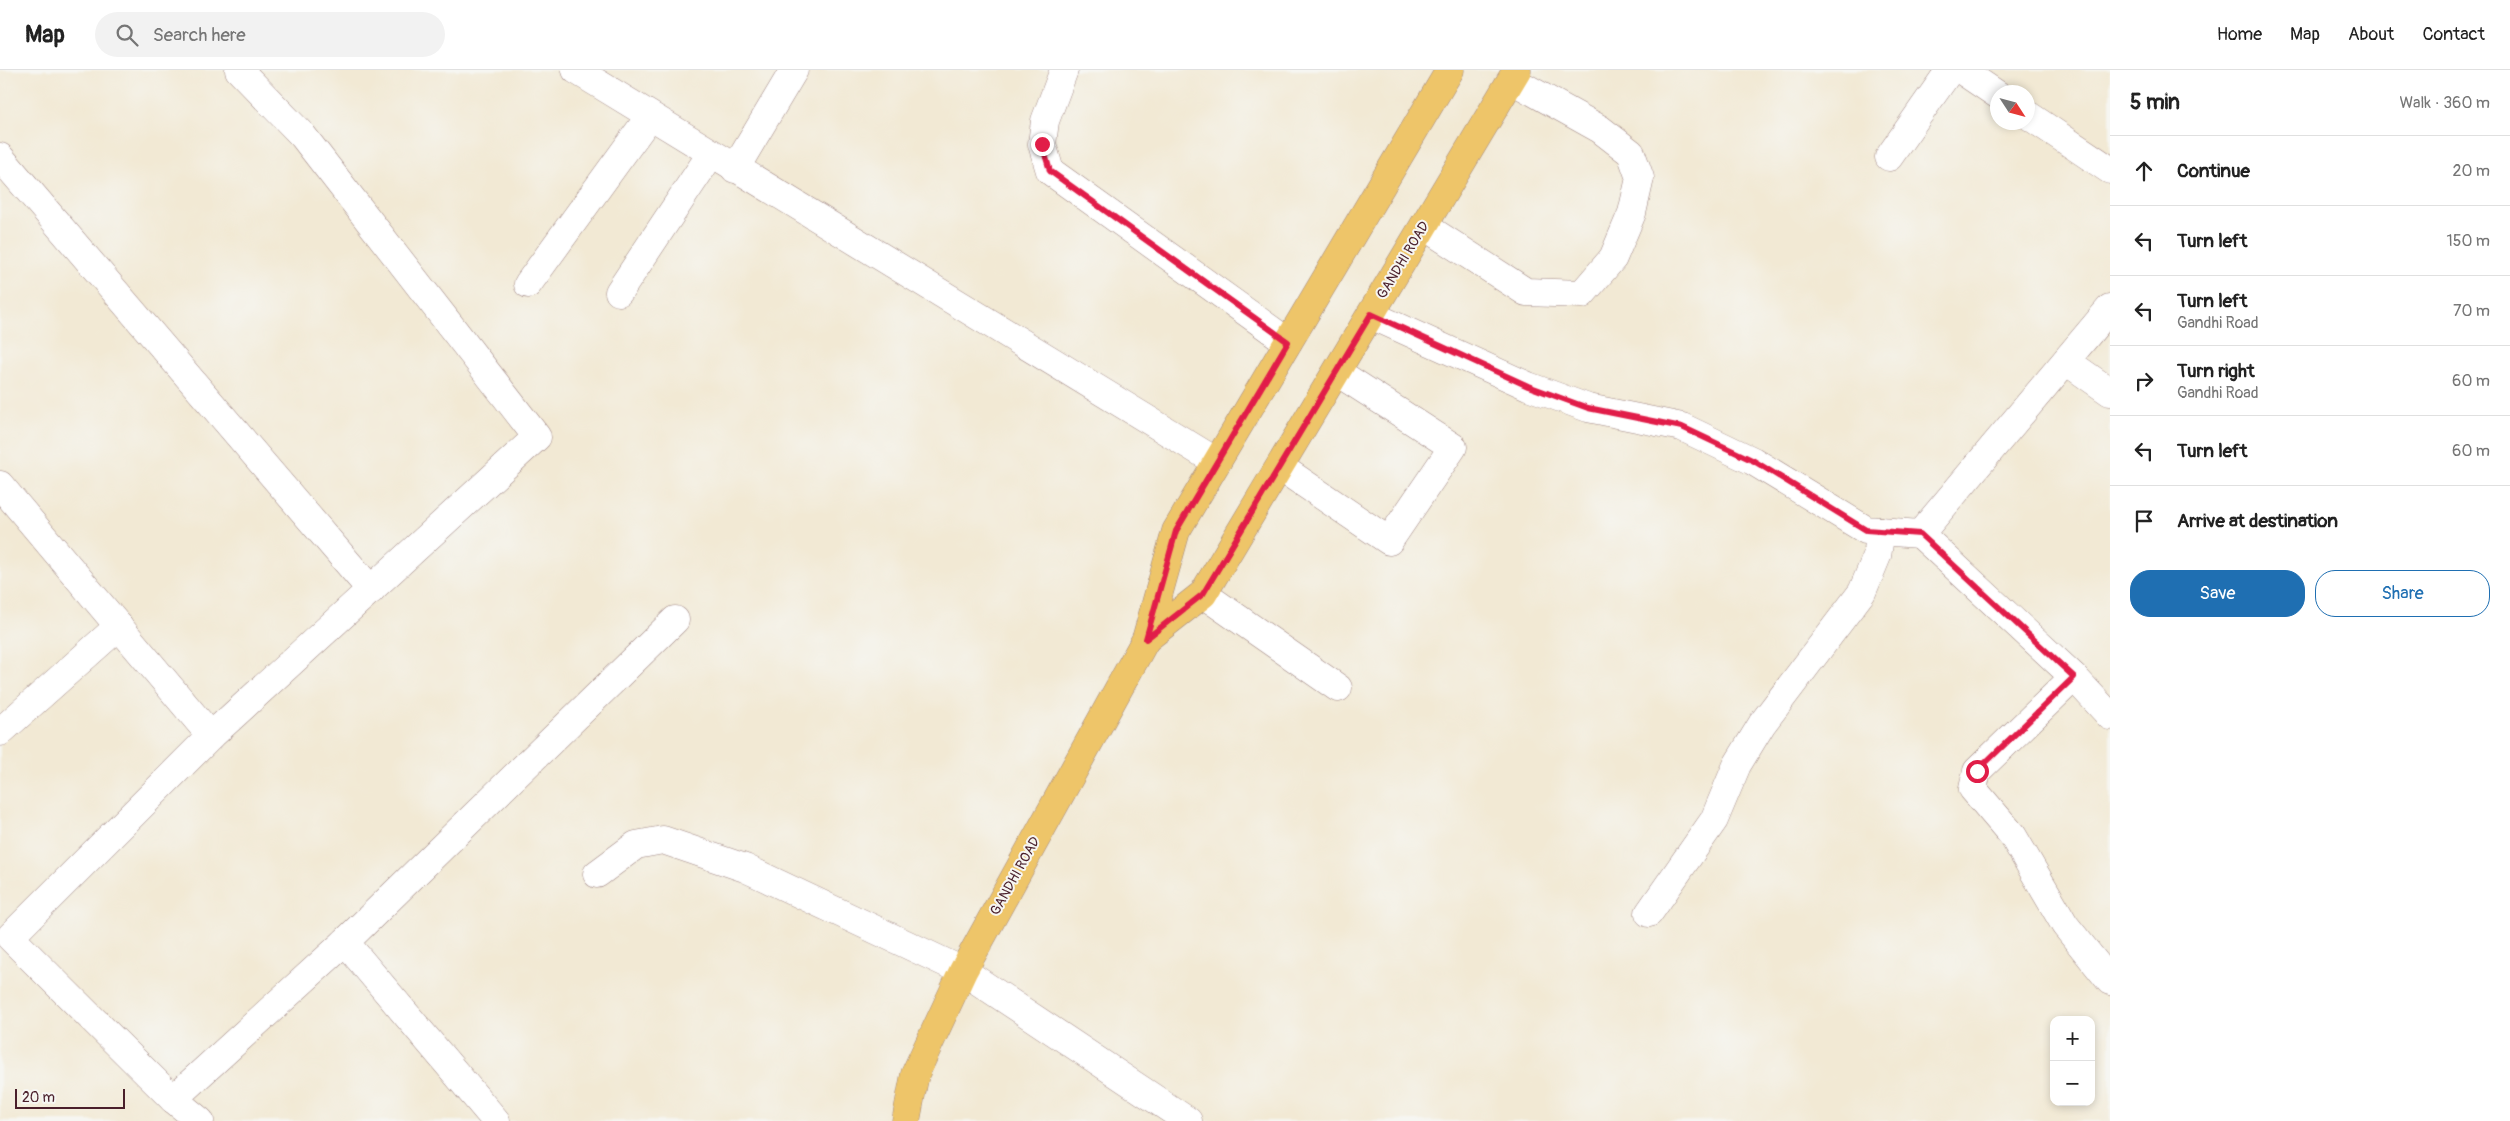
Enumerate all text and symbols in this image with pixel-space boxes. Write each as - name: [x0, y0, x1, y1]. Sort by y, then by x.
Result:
- search box: [95, 12, 445, 57]
- text: Map: [25, 20, 65, 49]
- icon: search: [113, 21, 141, 49]
- text: Search here: [153, 23, 246, 47]
- text: Home: [2217, 23, 2262, 46]
- text: Map: [2290, 23, 2320, 46]
- text: About: [2348, 23, 2394, 46]
- text: Contact: [2422, 23, 2485, 46]
- north arrow: [1990, 85, 2035, 130]
- text: 5 min: [2130, 89, 2180, 116]
- text: Walk · 360 m: [2399, 93, 2490, 113]
- route end: [1031, 133, 1054, 156]
- icon: ahead: [2130, 157, 2158, 185]
- text: Continue: [2177, 159, 2250, 183]
- text: 20 m: [2452, 161, 2490, 181]
- street label: GANDHI ROAD: [1373, 218, 1433, 302]
- icon: left: [2130, 227, 2158, 255]
- text: Turn left: [2177, 229, 2247, 253]
- text: 150 m: [2446, 231, 2490, 251]
- text: Turn left: [2177, 289, 2247, 313]
- icon: left: [2130, 297, 2158, 325]
- text: 70 m: [2453, 301, 2490, 321]
- text: Gandhi Road: [2177, 313, 2259, 333]
- text: Turn right: [2177, 359, 2255, 383]
- icon: right: [2130, 367, 2158, 395]
- text: 60 m: [2452, 371, 2490, 391]
- text: Gandhi Road: [2177, 383, 2259, 403]
- icon: left: [2130, 437, 2158, 465]
- text: Turn left: [2177, 439, 2247, 463]
- text: 60 m: [2452, 441, 2490, 461]
- icon: arrive: [2130, 507, 2158, 535]
- text: Arrive at destination: [2177, 509, 2338, 533]
- button: Save: [2130, 570, 2305, 617]
- button: Share: [2315, 570, 2490, 617]
- route start: [1966, 760, 1989, 783]
- street label: GANDHI ROAD: [986, 834, 1044, 918]
- map controls: [2050, 1016, 2095, 1106]
- button: +: [2050, 1016, 2095, 1061]
- button: −: [2050, 1061, 2095, 1106]
- scale bar: [15, 1086, 125, 1109]
- text: 20 m: [22, 1089, 55, 1106]

